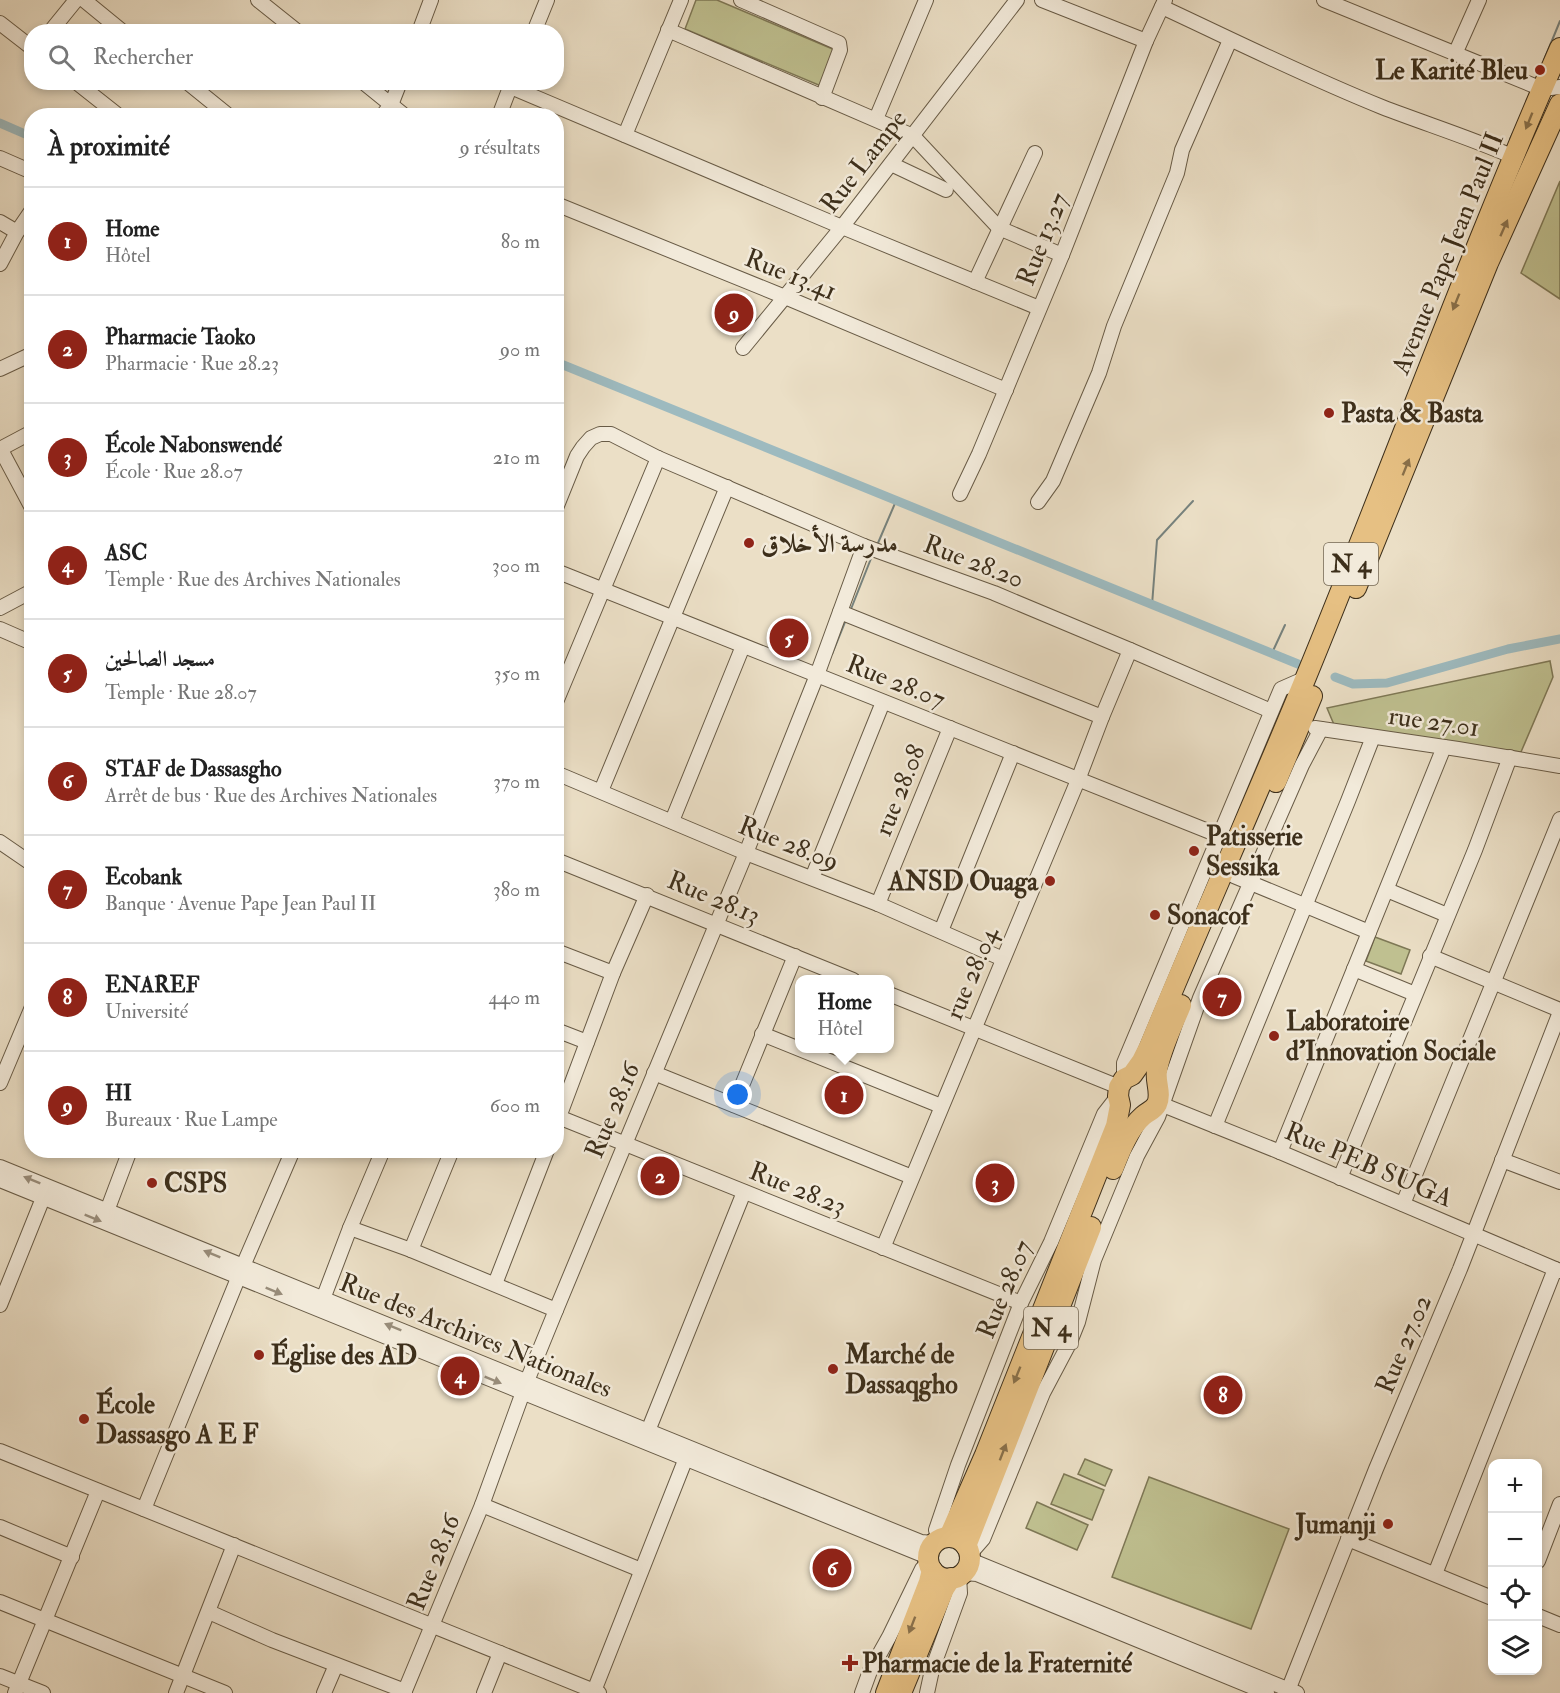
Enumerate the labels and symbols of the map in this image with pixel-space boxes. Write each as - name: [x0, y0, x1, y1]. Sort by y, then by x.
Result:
- place label: Le Karité Bleu: [1375, 55, 1529, 87]
- marker: Le Karité Bleu: [1533, 63, 1547, 77]
- street label: Rue Lampe: [814, 104, 915, 220]
- one-way arrow: [1524, 113, 1534, 131]
- street label: Avenue Pape Jean Paul II: [1384, 128, 1512, 380]
- street label: Rue 13.27: [1010, 188, 1076, 291]
- one-way arrow: [1499, 219, 1509, 237]
- street label: Rue 13.41: [740, 242, 841, 308]
- pin: 9: [714, 290, 754, 336]
- one-way arrow: [1451, 294, 1461, 312]
- place label: Pasta & Basta: [1341, 398, 1484, 430]
- marker: Pasta & Basta: [1322, 406, 1336, 420]
- one-way arrow: [1401, 457, 1411, 475]
- place label: مدرسة الأخلاق: [761, 524, 898, 560]
- street label: Rue 28.20: [919, 528, 1028, 596]
- marker: مدرسة الأخلاق: [742, 536, 756, 550]
- road number: N 4: [1324, 543, 1378, 585]
- pin: 5: [770, 616, 808, 660]
- street label: Rue 28.07: [841, 648, 950, 716]
- street label: rue 27.01: [1386, 700, 1481, 744]
- street label: rue 28.08: [867, 740, 933, 841]
- street label: Rue 28.09: [734, 809, 843, 878]
- place label: Patisserie Sessika: [1206, 821, 1303, 883]
- marker: Patisserie Sessika: [1187, 844, 1201, 858]
- street label: Rue 28.13: [662, 864, 765, 932]
- place label: ANSD Ouaga: [887, 866, 1039, 899]
- marker: ANSD Ouaga: [1043, 874, 1057, 888]
- place label: Sonacof: [1167, 900, 1254, 932]
- marker: Sonacof: [1148, 908, 1162, 922]
- street label: rue 28.04: [938, 922, 1006, 1024]
- pin: 7: [1202, 974, 1242, 1020]
- place label: Laboratoire d'Innovation Sociale: [1286, 1006, 1496, 1068]
- marker: Laboratoire d'Innovation Sociale: [1267, 1029, 1281, 1043]
- street label: Rue 28.16: [578, 1056, 648, 1163]
- pin: 1: [824, 1072, 864, 1118]
- your location: [723, 1080, 752, 1109]
- street label: Rue PEB SUGA: [1280, 1115, 1458, 1215]
- pin: 2: [640, 1154, 680, 1198]
- street label: Rue 28.23: [744, 1155, 851, 1223]
- pin: 3: [976, 1160, 1014, 1206]
- place label: CSPS: [164, 1168, 227, 1200]
- one-way arrow: [22, 1175, 40, 1185]
- marker: CSPS: [145, 1176, 159, 1190]
- one-way arrow: [84, 1214, 102, 1223]
- street label: Rue 28.07: [970, 1235, 1040, 1343]
- one-way arrow: [203, 1249, 221, 1259]
- street label: Rue des Archives Nationales: [335, 1267, 617, 1405]
- one-way arrow: [265, 1287, 283, 1296]
- street label: Rue 27.02: [1369, 1290, 1439, 1399]
- road number: N 4: [1024, 1307, 1078, 1349]
- one-way arrow: [384, 1322, 402, 1331]
- place label: Église des AD: [271, 1337, 417, 1373]
- place label: Marché de Dassaqgho: [844, 1339, 958, 1402]
- marker: Église des AD: [252, 1348, 266, 1362]
- pin: 4: [440, 1354, 480, 1398]
- marker: Marché de Dassaqgho: [826, 1362, 840, 1376]
- one-way arrow: [1012, 1366, 1021, 1384]
- pin: 8: [1204, 1372, 1242, 1418]
- one-way arrow: [485, 1375, 503, 1385]
- place label: École Dassasgo A E F: [96, 1386, 259, 1452]
- marker: École Dassasgo A E F: [77, 1412, 91, 1426]
- one-way arrow: [998, 1443, 1008, 1461]
- street label: Rue 28.16: [400, 1508, 468, 1615]
- place label: Jumanji: [1293, 1509, 1376, 1541]
- marker: Jumanji: [1381, 1517, 1395, 1531]
- pin: 6: [812, 1546, 852, 1590]
- one-way arrow: [907, 1616, 917, 1634]
- place label: Pharmacie de la Fraternité: [862, 1648, 1133, 1680]
- marker: Pharmacie de la Fraternité: [843, 1656, 857, 1670]

